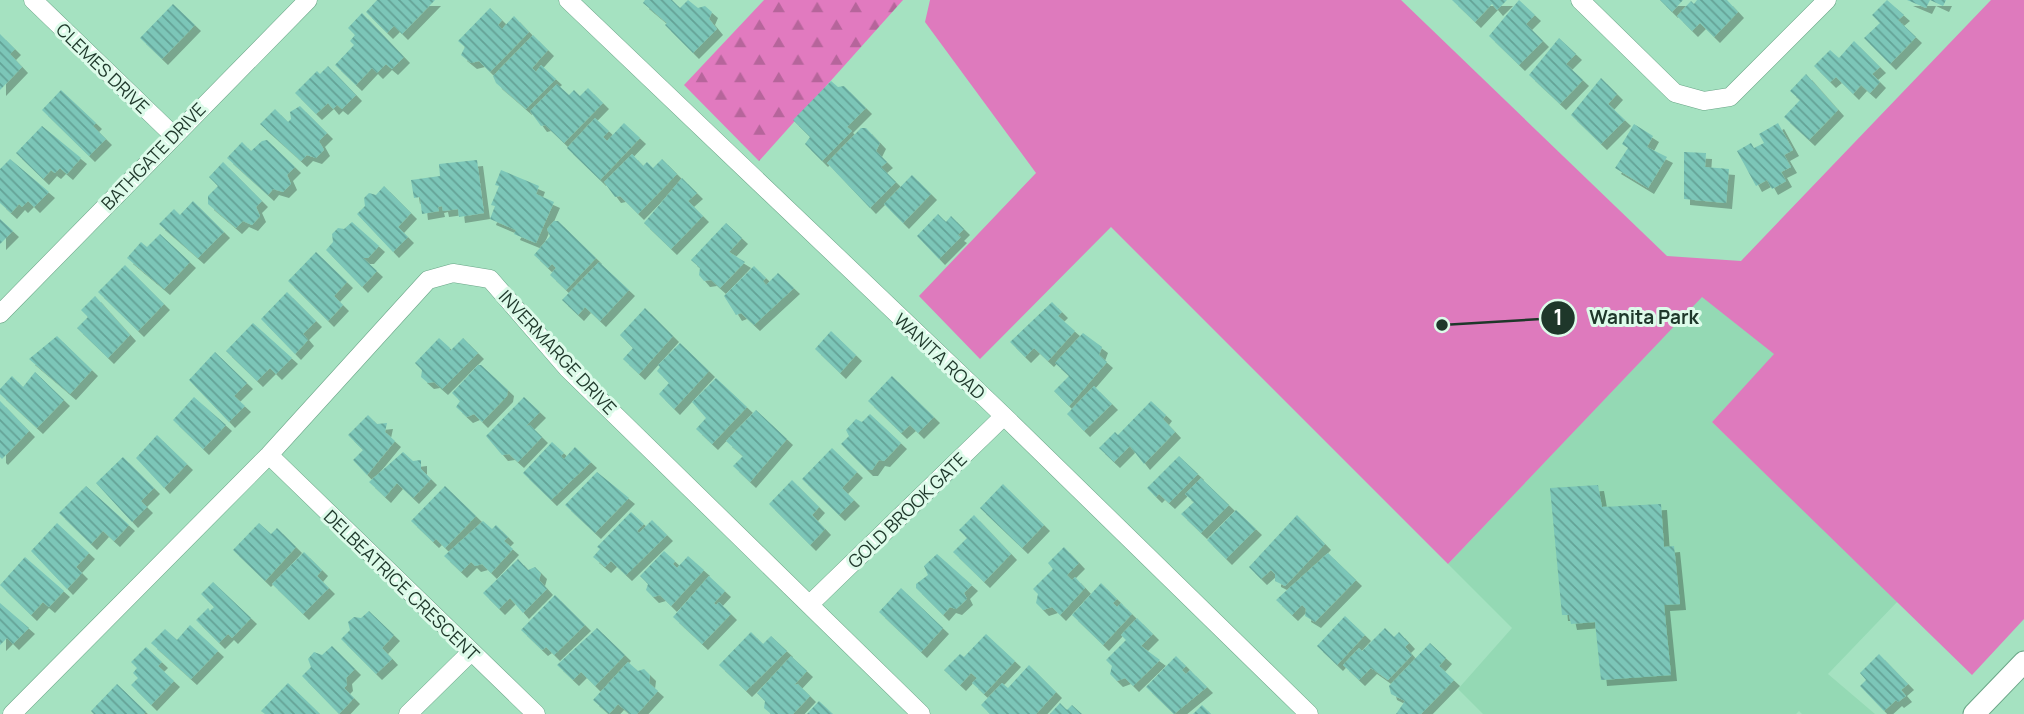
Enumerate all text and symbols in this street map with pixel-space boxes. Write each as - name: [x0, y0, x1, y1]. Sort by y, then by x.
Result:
- street label: CLEMES DRIVE: [51, 17, 155, 119]
- street label: BATHGATE DRIVE: [96, 97, 210, 215]
- street label: INVERMARGE DRIVE: [494, 285, 622, 419]
- callout: Wanita Park: [1541, 298, 1713, 338]
- text: 1: [1553, 303, 1563, 331]
- text: Wanita Park: [1589, 304, 1699, 330]
- street label: WANITA ROAD: [889, 308, 991, 404]
- street label: GOLD BROOK GATE: [842, 447, 972, 573]
- street label: DELBEATRICE CRESCENT: [319, 504, 485, 666]

